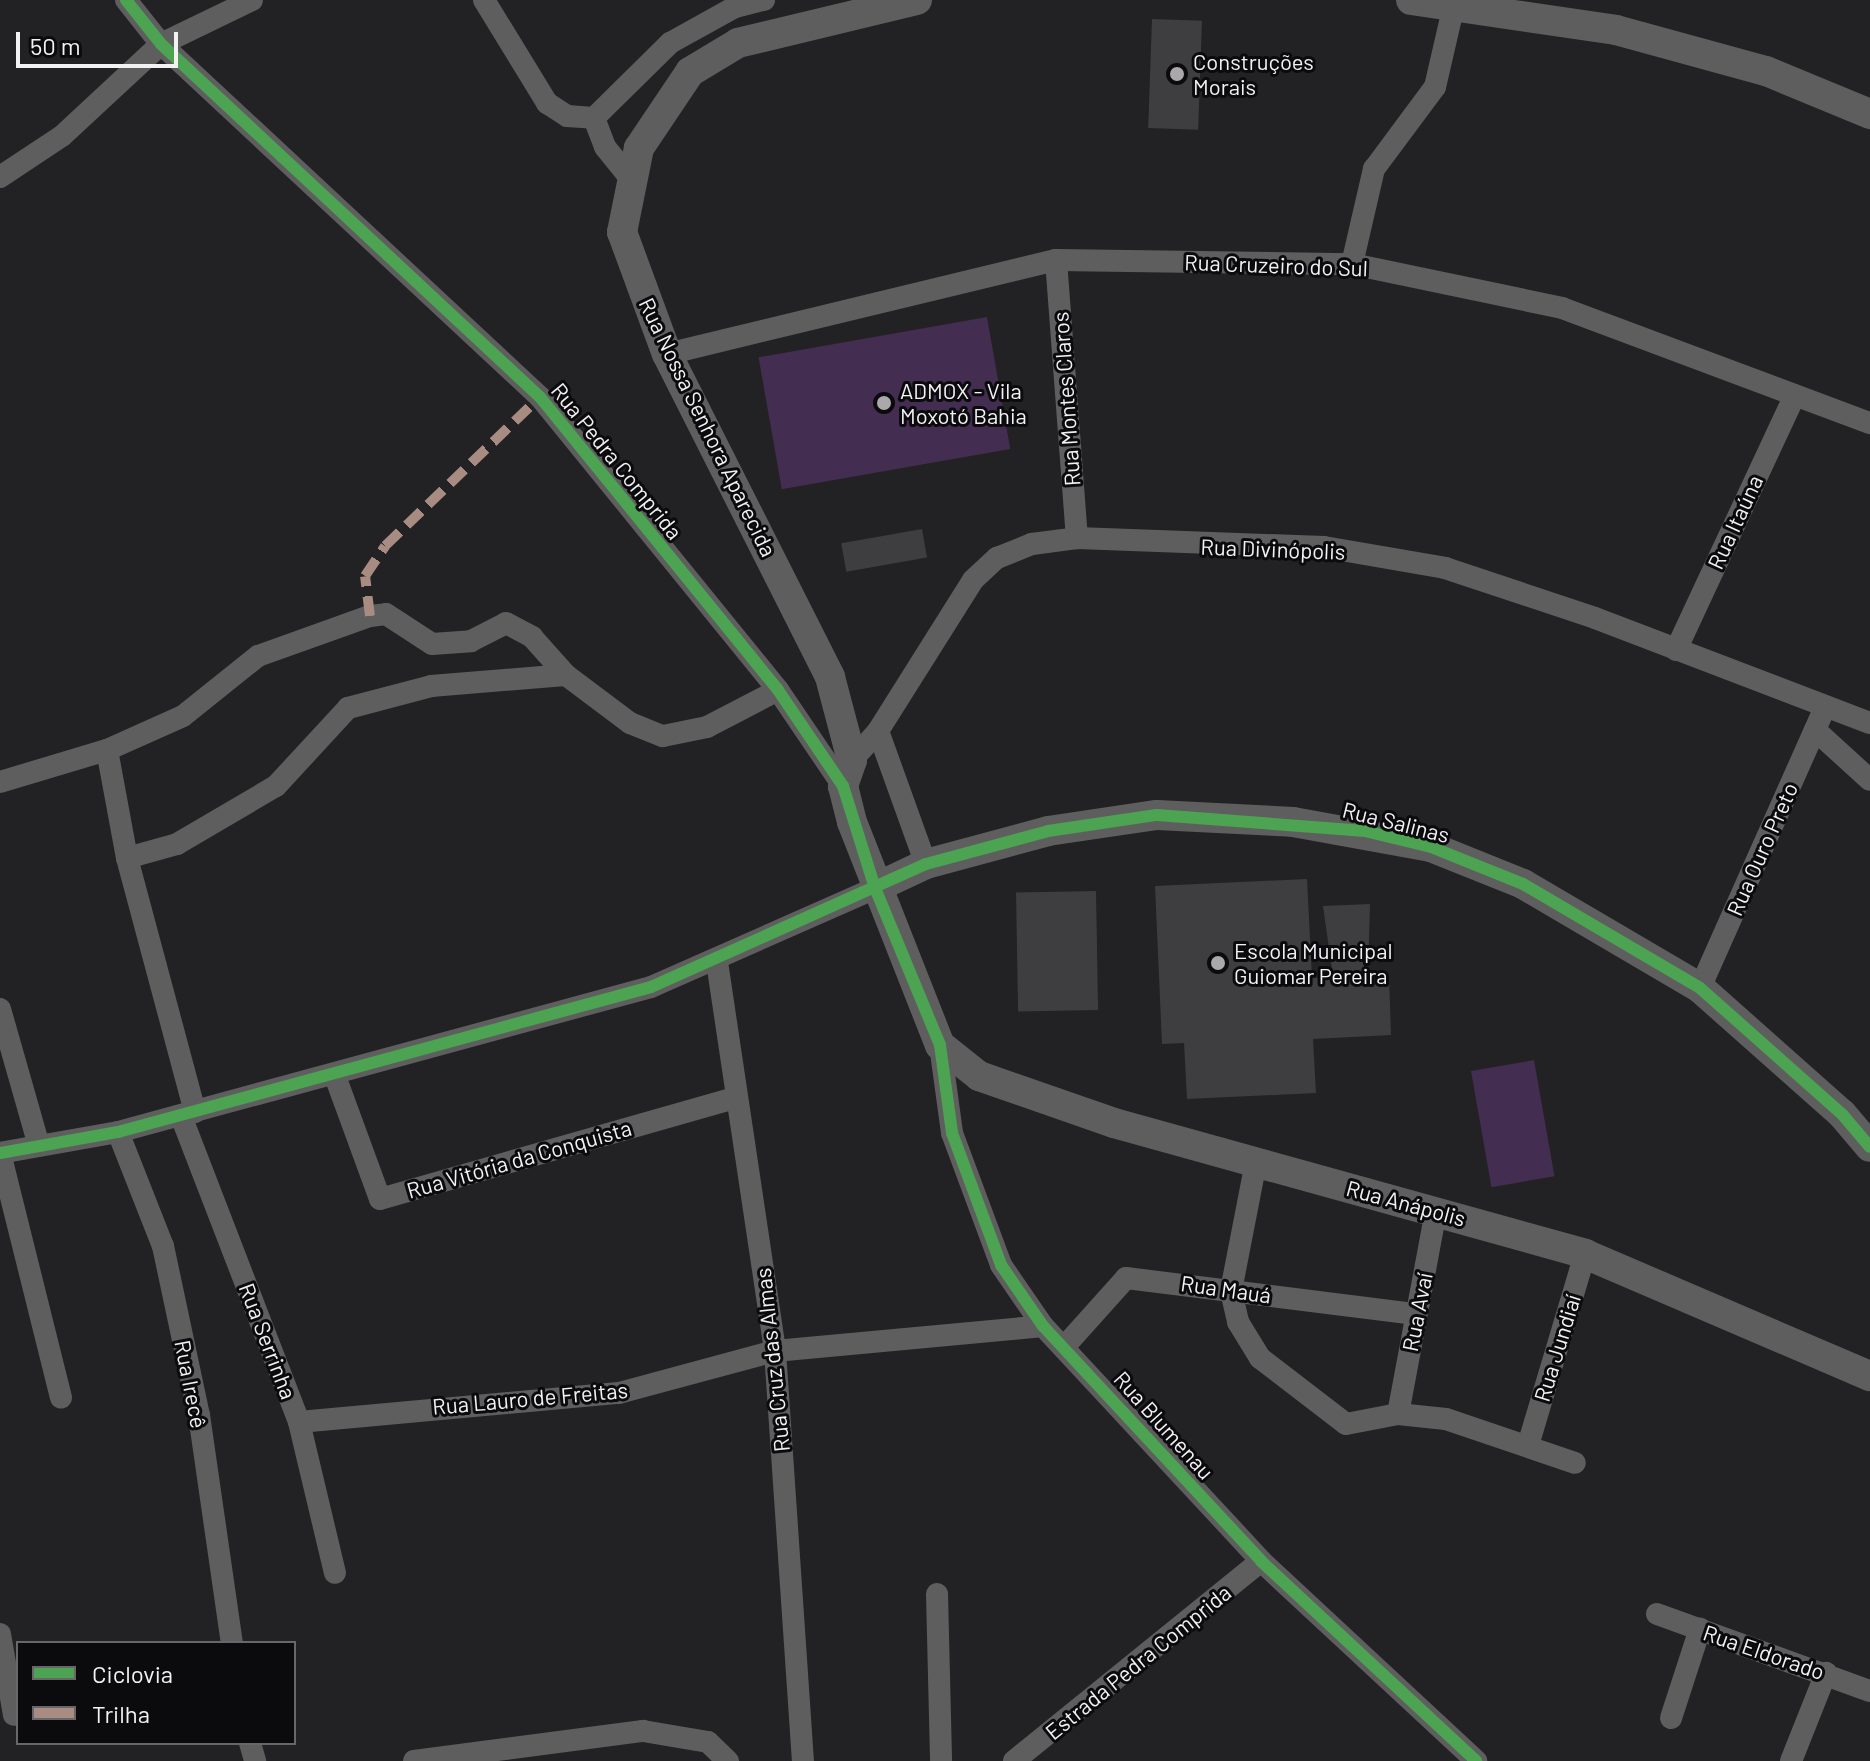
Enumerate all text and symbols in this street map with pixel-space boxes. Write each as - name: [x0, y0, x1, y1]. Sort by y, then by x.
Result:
- scale bar: [20, 16, 182, 66]
- text: 50 m: [30, 31, 81, 60]
- place label: Construções Morais: [1193, 48, 1314, 100]
- marker: Construções Morais: [1168, 65, 1186, 83]
- street label: Rua Cruzeiro do Sul: [1184, 249, 1368, 281]
- street label: Rua Nossa Senhora Aparecida: [634, 293, 782, 561]
- street label: Rua Montes Claros: [1047, 311, 1085, 487]
- place label: ADMOX - Vila Moxotó Bahia: [900, 377, 1027, 428]
- street label: Rua Pedra Comprida: [546, 378, 688, 544]
- marker: ADMOX - Vila Moxotó Bahia: [875, 394, 893, 412]
- street label: Rua Itaúna: [1702, 471, 1768, 573]
- street label: Rua Divinópolis: [1200, 533, 1346, 565]
- street label: Rua Ouro Preto: [1721, 778, 1803, 920]
- street label: Rua Salinas: [1340, 796, 1452, 848]
- place label: Escola Municipal Guiomar Pereira: [1234, 937, 1392, 988]
- marker: Escola Municipal Guiomar Pereira: [1209, 954, 1227, 972]
- street label: Rua Vitória da Conquista: [404, 1114, 634, 1204]
- street label: Rua Anápolis: [1343, 1174, 1469, 1232]
- street label: Rua Cruz das Almas: [749, 1267, 795, 1453]
- street label: Rua Mauá: [1179, 1270, 1273, 1308]
- street label: Rua Avaí: [1396, 1270, 1438, 1354]
- street label: Rua Serrinha: [234, 1279, 302, 1403]
- street label: Rua Jundiaí: [1528, 1291, 1586, 1405]
- street label: Rua Irecê: [170, 1338, 212, 1430]
- street label: Rua Blumenau: [1109, 1366, 1219, 1484]
- street label: Rua Lauro de Freitas: [431, 1376, 629, 1420]
- street label: Estrada Pedra Comprida: [1040, 1579, 1236, 1745]
- street label: Rua Eldorado: [1700, 1619, 1828, 1685]
- legend: [16, 1641, 296, 1745]
- text: Ciclovia: [92, 1659, 173, 1688]
- text: Trilha: [92, 1699, 150, 1728]

